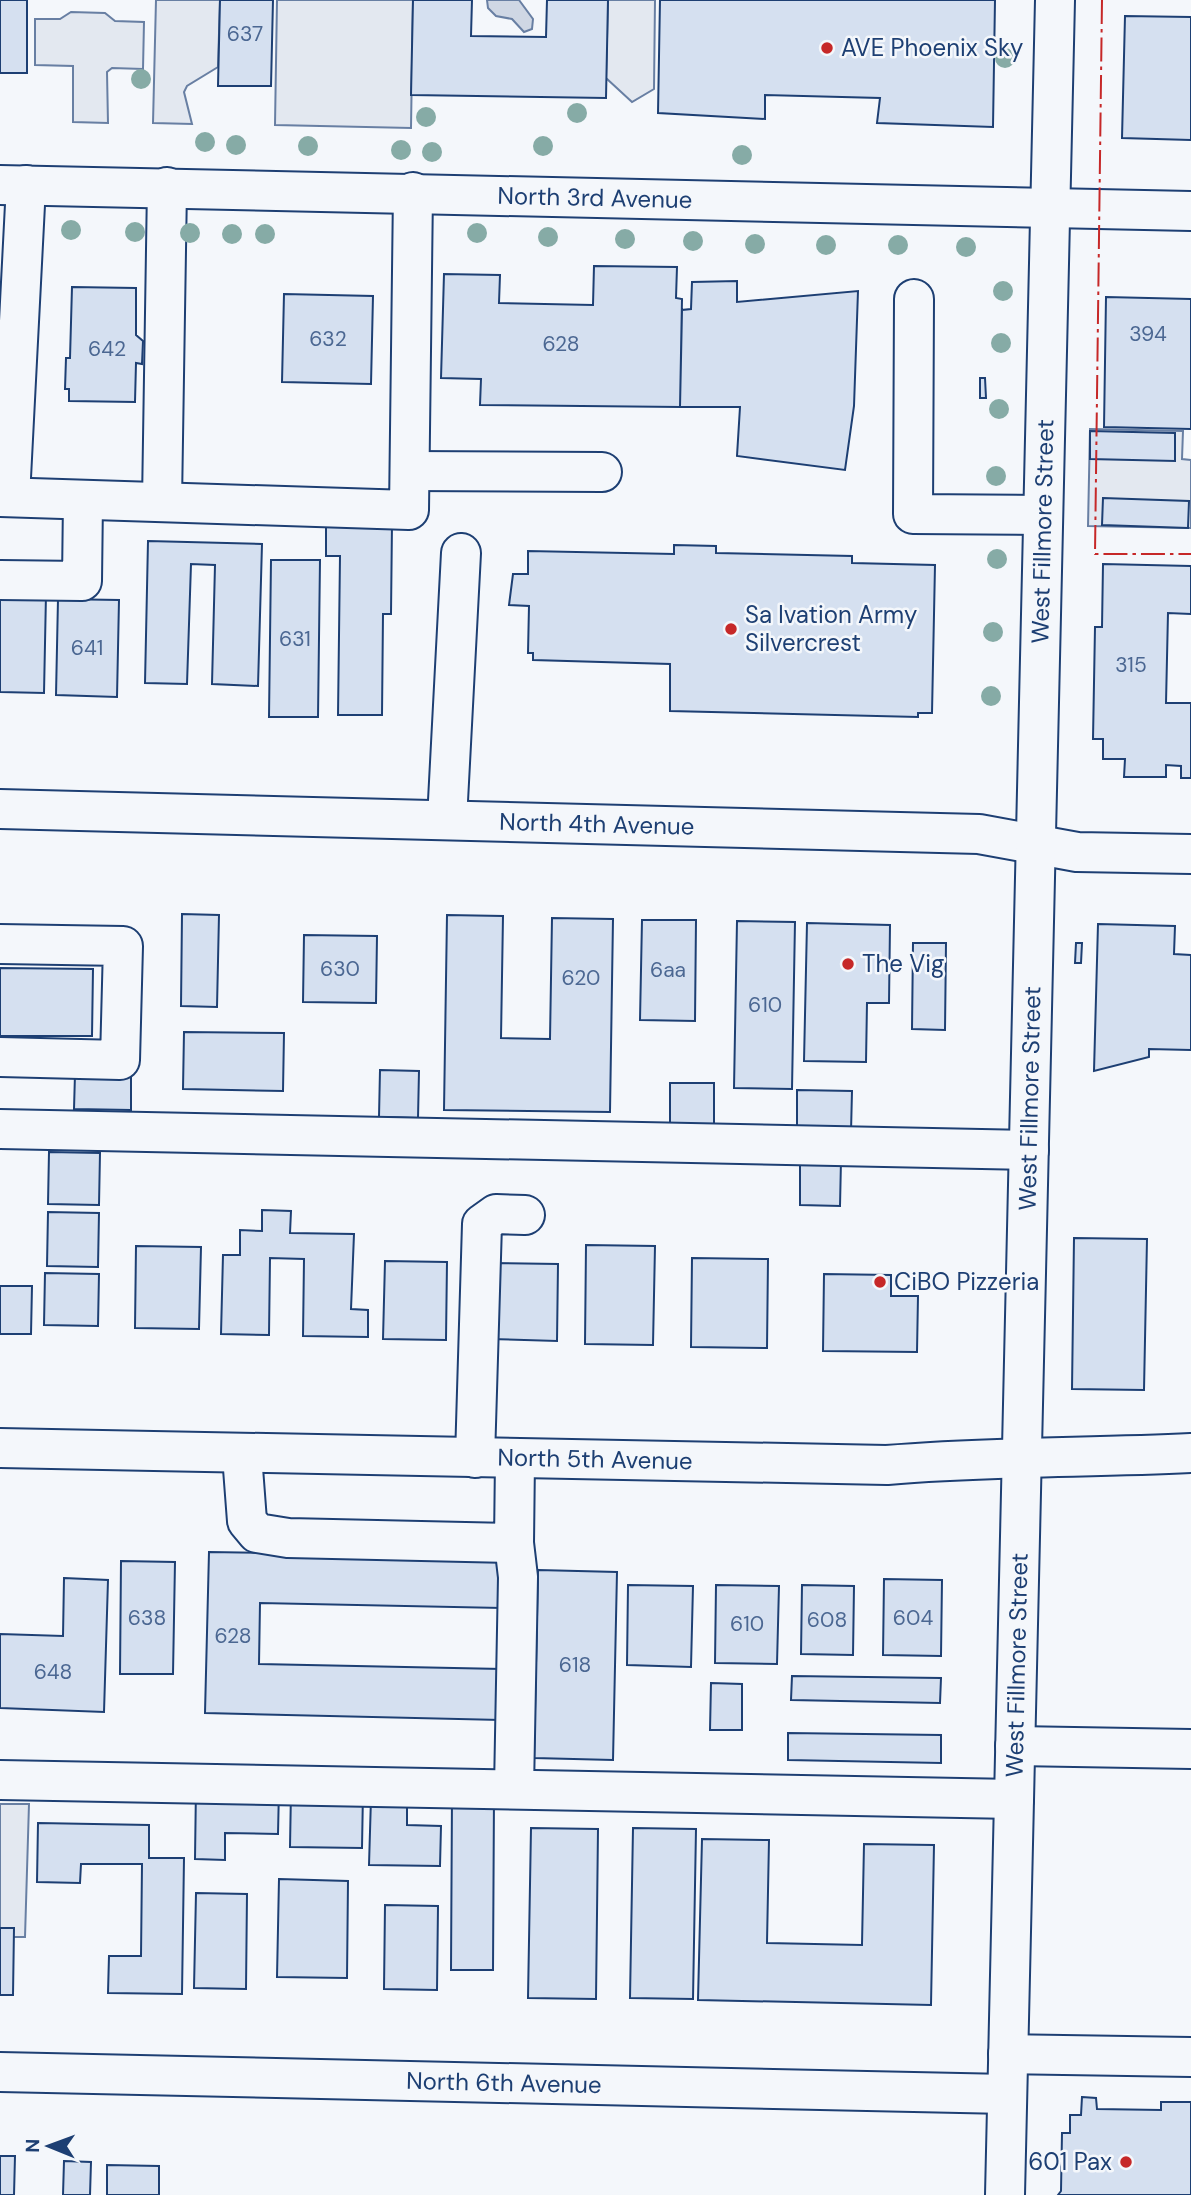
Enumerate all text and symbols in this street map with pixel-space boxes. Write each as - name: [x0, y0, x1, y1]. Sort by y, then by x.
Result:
- house number: 637: [227, 20, 263, 48]
- place label: AVE Phoenix Sky: [841, 32, 1023, 63]
- marker: AVE Phoenix Sky: [819, 40, 835, 56]
- street label: North 3rd Avenue: [497, 180, 693, 215]
- house number: 394: [1129, 320, 1167, 348]
- house number: 632: [309, 325, 347, 353]
- house number: 628: [542, 330, 580, 358]
- house number: 642: [88, 335, 126, 363]
- street label: West Fillmore Street: [1024, 419, 1060, 644]
- place label: Sa lvation Army Silvercrest: [745, 599, 917, 658]
- marker: Sa lvation Army Silvercrest: [723, 621, 739, 637]
- house number: 631: [279, 625, 311, 653]
- house number: 641: [71, 634, 103, 662]
- house number: 315: [1115, 651, 1147, 679]
- street label: North 4th Avenue: [499, 806, 695, 842]
- place label: The Vig: [862, 948, 945, 979]
- house number: 630: [320, 955, 360, 983]
- house number: 6aa: [650, 956, 686, 984]
- marker: The Vig: [840, 956, 856, 972]
- house number: 620: [562, 964, 600, 992]
- street label: West Fillmore Street: [1011, 986, 1048, 1211]
- house number: 610: [748, 991, 782, 1019]
- place label: CiBO Pizzeria: [894, 1266, 1039, 1297]
- marker: CiBO Pizzeria: [872, 1274, 888, 1290]
- street label: North 5th Avenue: [497, 1442, 693, 1476]
- street label: West Fillmore Street: [999, 1553, 1035, 1778]
- house number: 638: [128, 1604, 166, 1632]
- house number: 604: [893, 1604, 933, 1632]
- house number: 608: [807, 1606, 847, 1634]
- house number: 610: [730, 1610, 764, 1638]
- house number: 628: [214, 1622, 252, 1650]
- house number: 618: [559, 1651, 591, 1679]
- house number: 648: [34, 1658, 72, 1686]
- street label: North 6th Avenue: [406, 2065, 602, 2100]
- north arrow: [14, 2111, 84, 2181]
- text: N: [20, 2139, 45, 2153]
- place label: 601 Pax: [1028, 2146, 1112, 2177]
- marker: 601 Pax: [1118, 2154, 1134, 2170]

